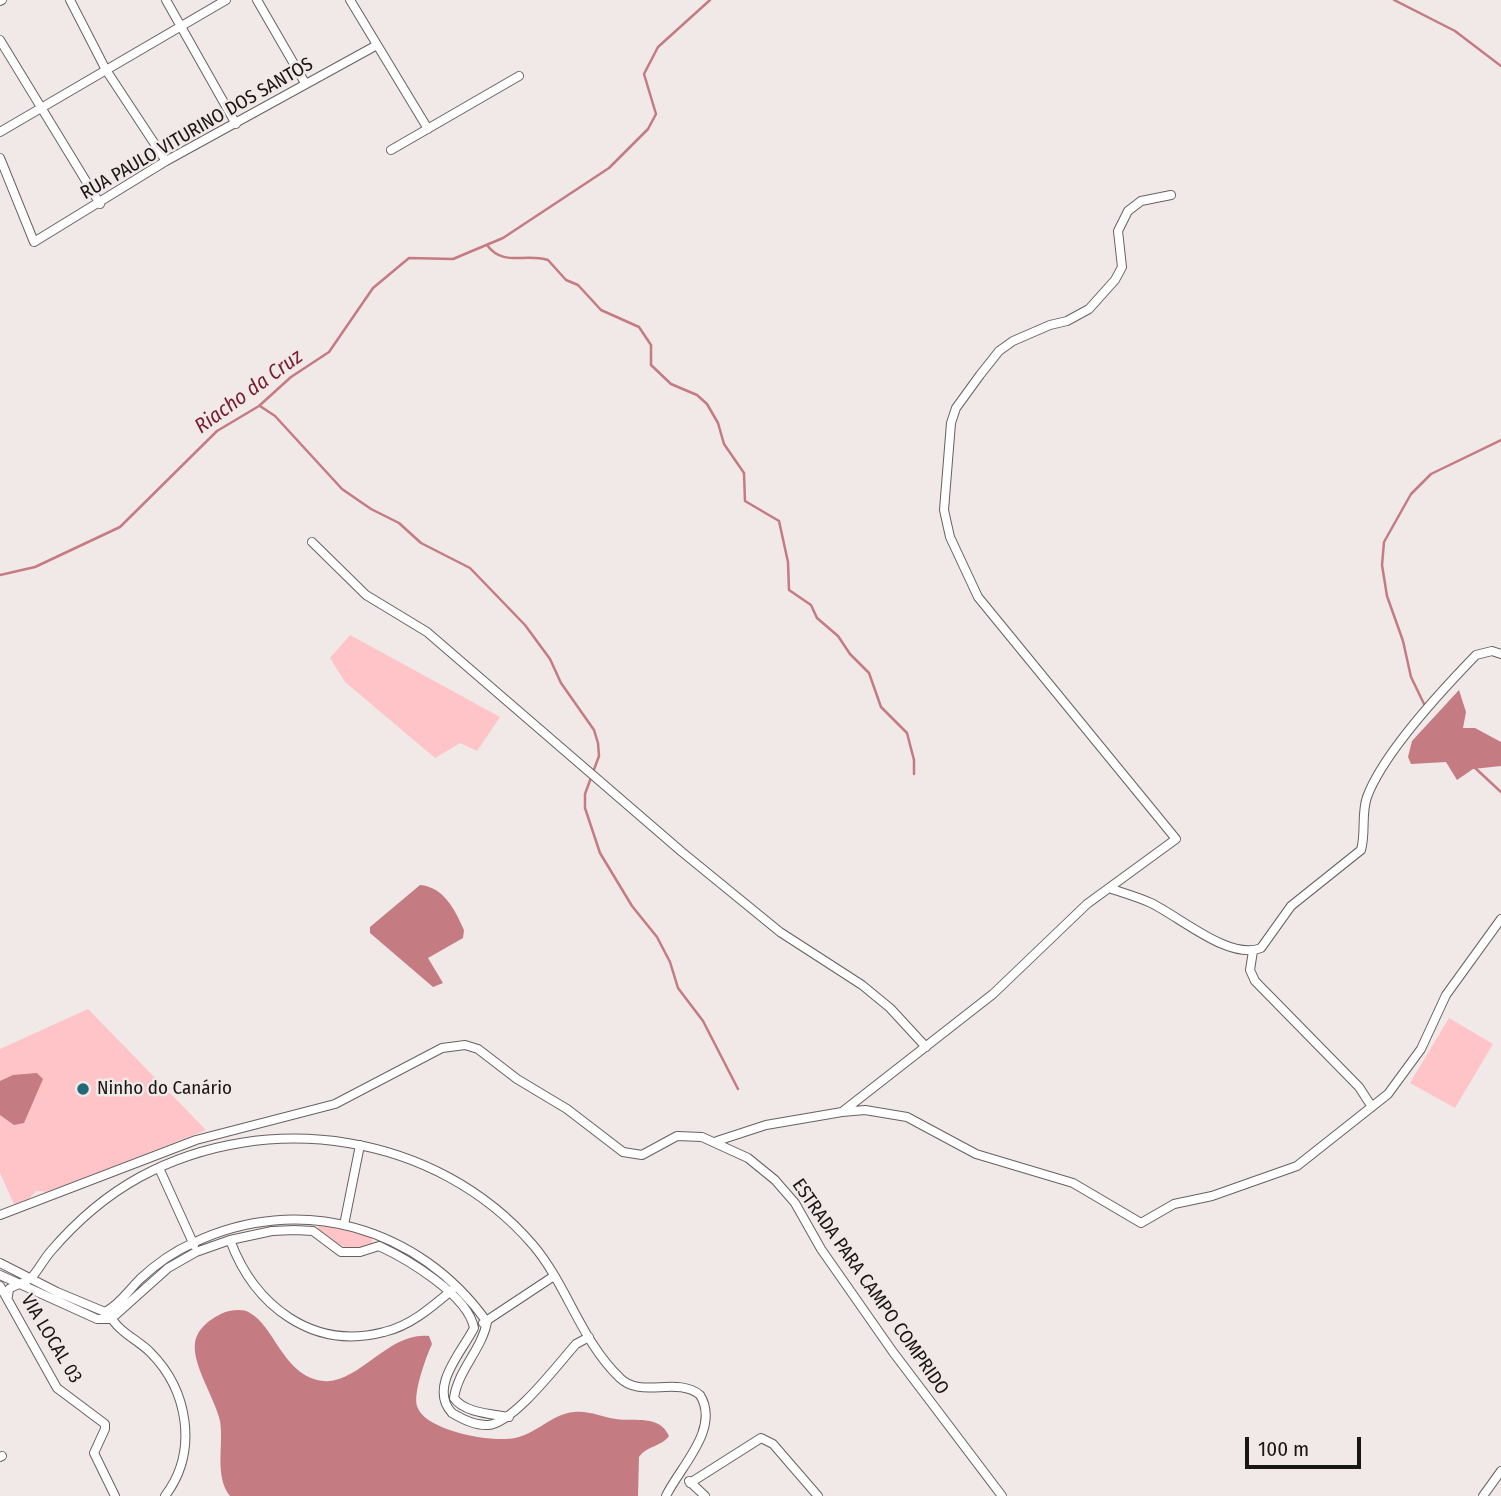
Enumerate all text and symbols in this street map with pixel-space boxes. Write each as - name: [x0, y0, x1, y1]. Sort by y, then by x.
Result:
- street label: RUA PAULO VITURINO DOS SANTOS: [77, 53, 317, 205]
- water label: Riacho da Cruz: [190, 345, 308, 439]
- place label: Ninho do Canário: [97, 1078, 232, 1100]
- marker: Ninho do Canário: [75, 1081, 91, 1097]
- street label: ESTRADA PARA CAMPO COMPRIDO: [787, 1175, 953, 1399]
- street label: VIA LOCAL 03: [16, 1291, 86, 1387]
- scale bar: [1249, 1422, 1364, 1466]
- text: 100 m: [1258, 1436, 1309, 1462]

